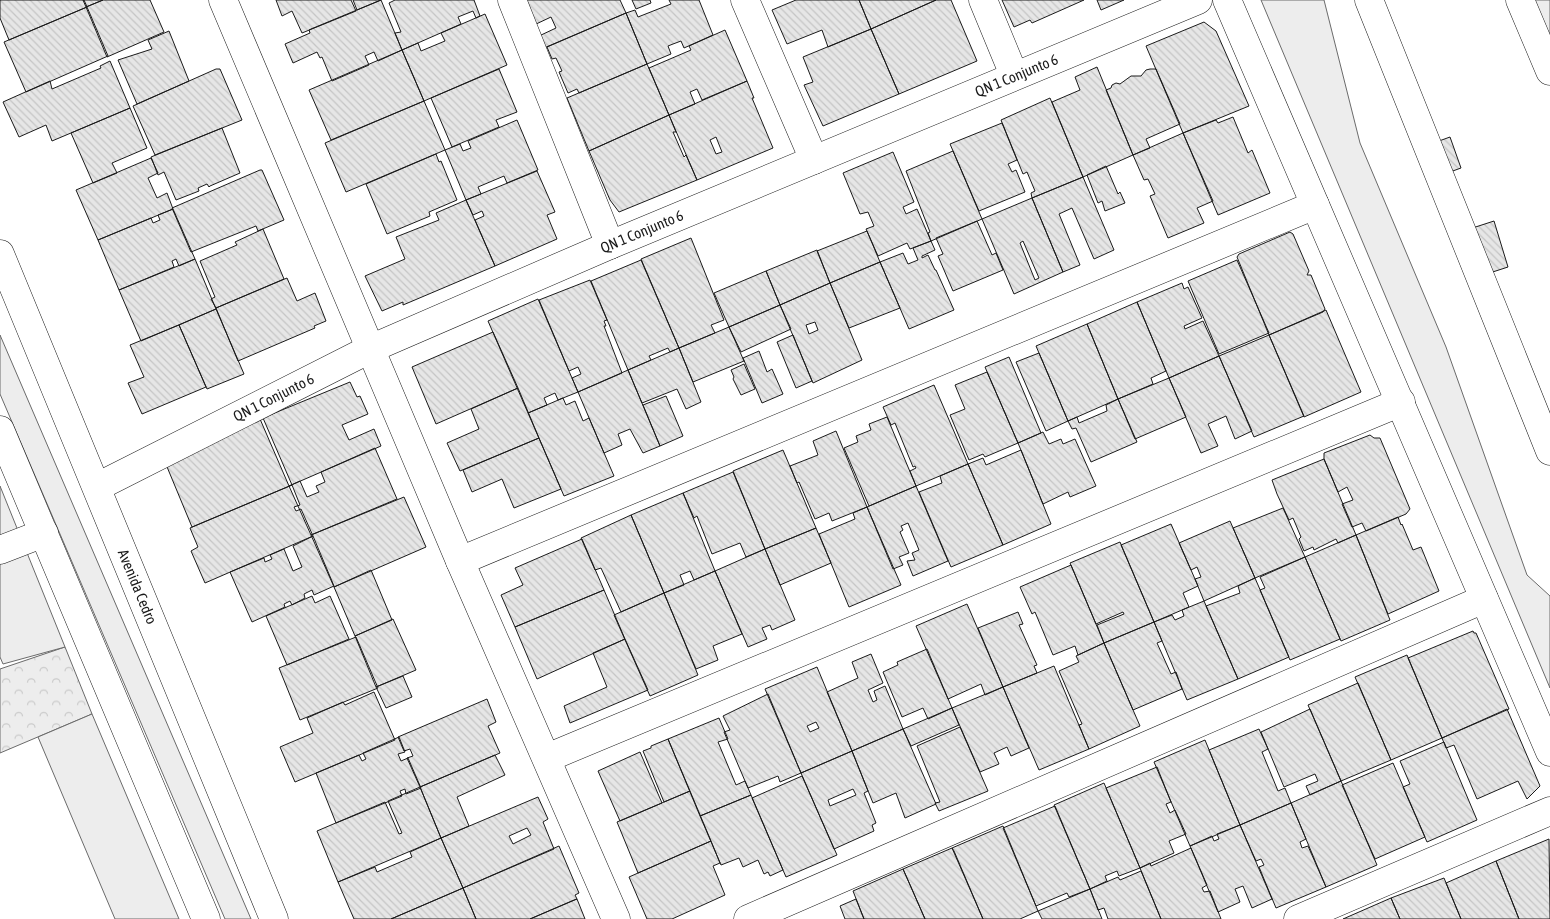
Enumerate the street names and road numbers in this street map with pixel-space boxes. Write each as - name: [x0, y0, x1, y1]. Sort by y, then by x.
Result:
- street label: QN 1 Conjunto 6: [972, 50, 1060, 100]
- street label: QN 1 Conjunto 6: [598, 206, 686, 256]
- street label: QN 1 Conjunto 6: [230, 370, 317, 425]
- street label: Avenida Cedro: [115, 547, 161, 627]

